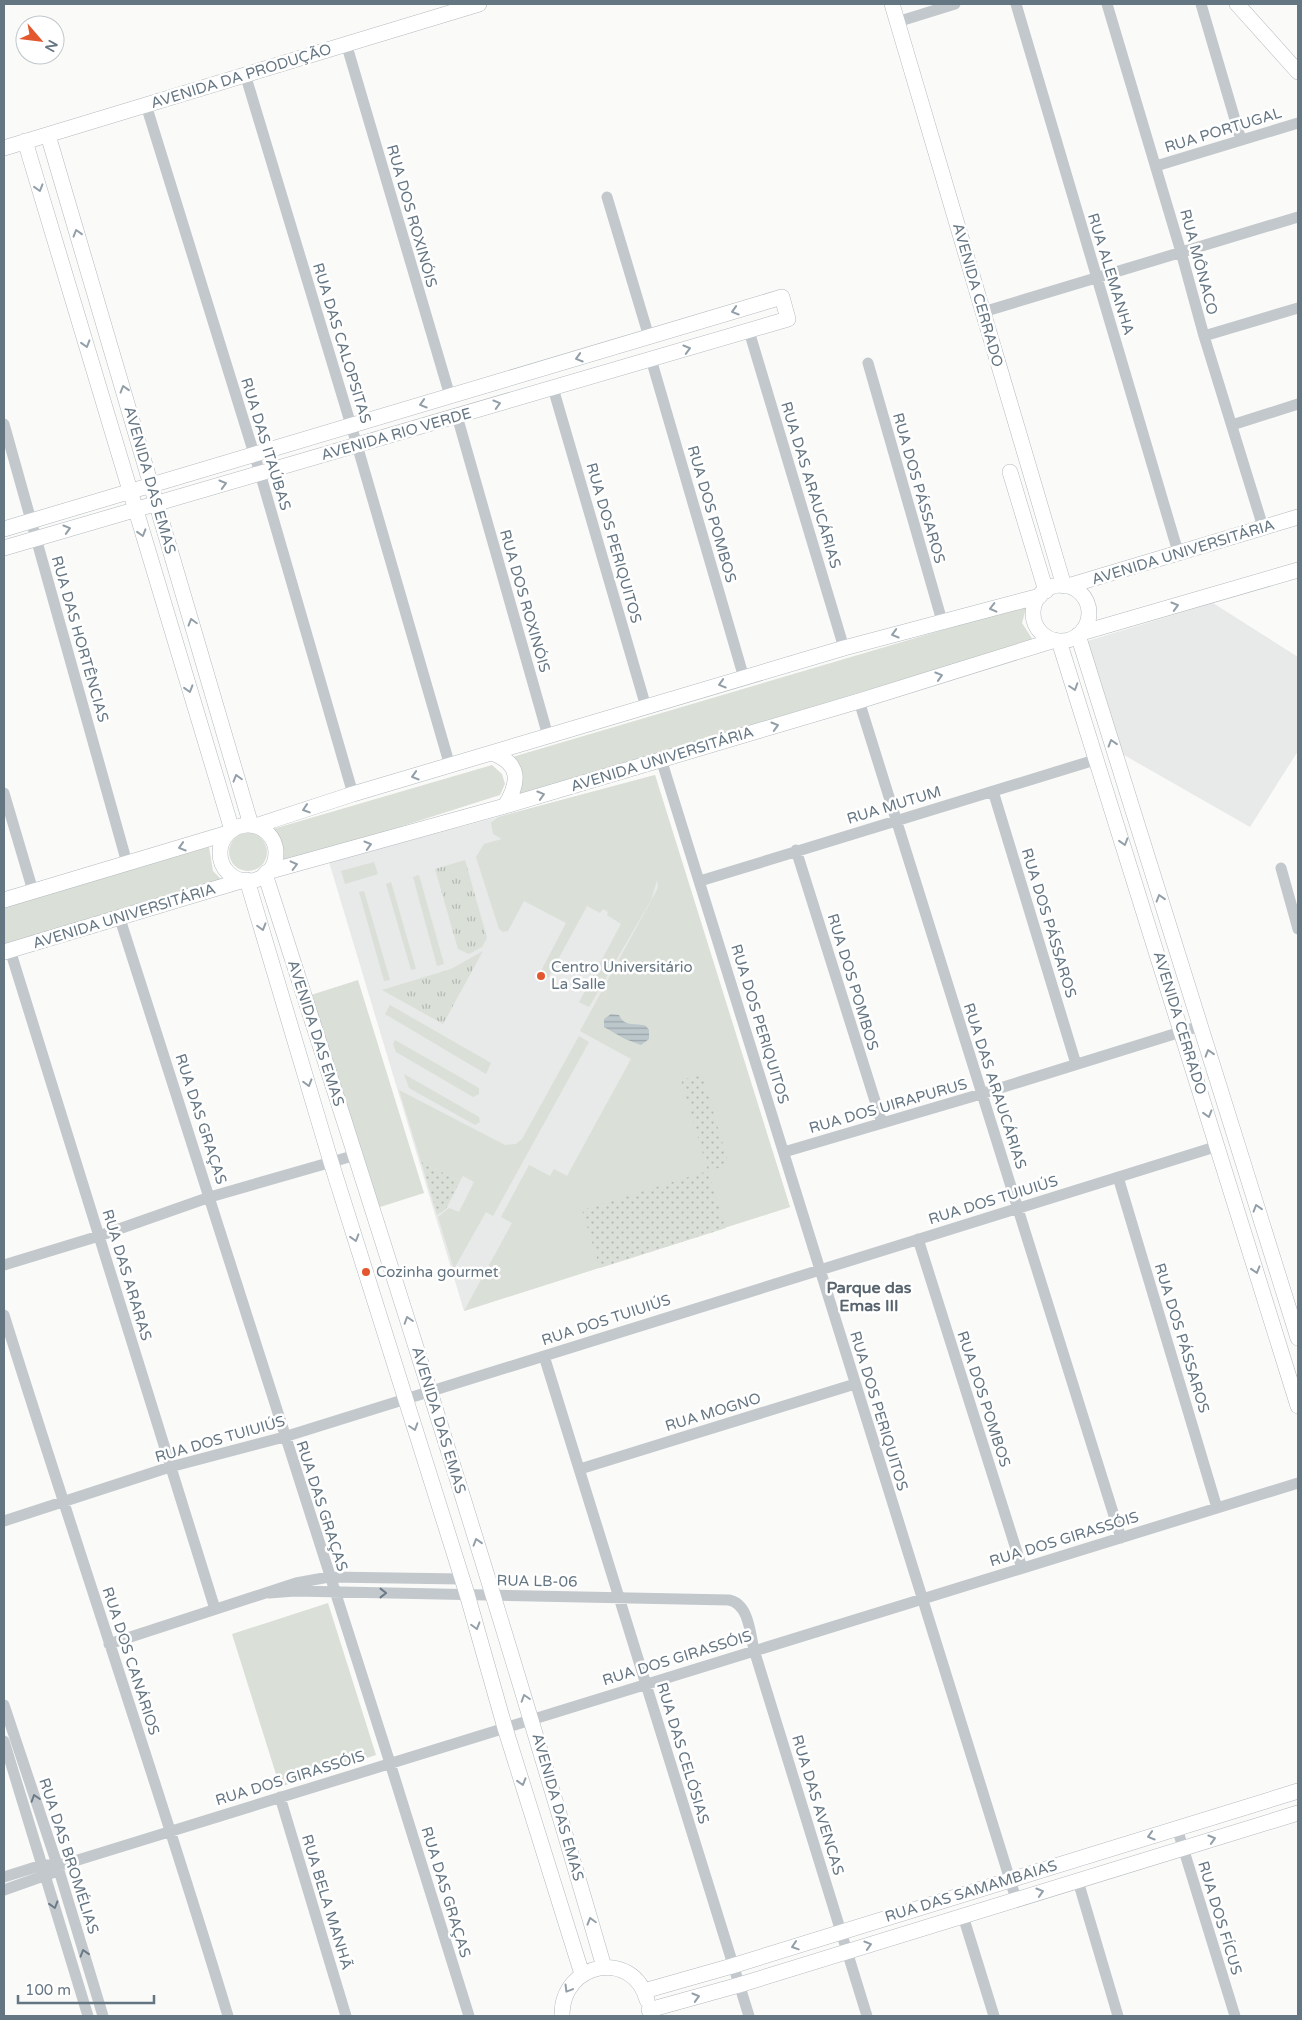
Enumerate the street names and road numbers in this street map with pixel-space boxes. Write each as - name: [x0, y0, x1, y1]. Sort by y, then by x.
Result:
- street label: AVENIDA DA PRODUÇÃO: [148, 40, 334, 112]
- street label: RUA PORTUGAL: [1162, 104, 1284, 156]
- street label: RUA DOS ROXINÓIS: [383, 142, 441, 290]
- street label: RUA MÔNACO: [1176, 207, 1222, 317]
- street label: RUA ALEMANHA: [1084, 211, 1138, 337]
- street label: AVENIDA CERRADO: [949, 221, 1007, 369]
- street label: RUA DAS CALOPSITAS: [309, 261, 375, 425]
- street label: RUA DAS ITAÚBAS: [237, 375, 295, 513]
- street label: RUA DAS ARAUCÁRIAS: [777, 399, 845, 571]
- street label: AVENIDA DAS EMAS: [120, 404, 180, 556]
- street label: AVENIDA RIO VERDE: [319, 404, 473, 464]
- street label: RUA DOS PÁSSAROS: [889, 411, 949, 565]
- street label: RUA DOS POMBOS: [684, 443, 740, 585]
- street label: RUA DOS PERIQUITOS: [582, 461, 646, 625]
- street label: AVENIDA UNIVERSITÁRIA: [1089, 516, 1277, 588]
- street label: RUA DOS ROXINÓIS: [496, 527, 554, 675]
- street label: RUA DAS HORTÊNCIAS: [48, 554, 112, 724]
- street label: AVENIDA UNIVERSITÁRIA: [568, 723, 756, 795]
- street label: RUA MUTUM: [845, 782, 943, 828]
- street label: RUA DOS PÁSSAROS: [1018, 846, 1080, 1000]
- street label: AVENIDA UNIVERSITÁRIA: [30, 880, 218, 952]
- street label: RUA DOS POMBOS: [824, 911, 882, 1053]
- street label: RUA DOS PERIQUITOS: [727, 942, 793, 1106]
- street label: AVENIDA CERRADO: [1150, 949, 1210, 1097]
- street label: AVENIDA DAS EMAS: [284, 958, 348, 1108]
- street label: RUA DAS ARAUCÁRIAS: [960, 1001, 1030, 1171]
- street label: RUA DAS GRAÇAS: [171, 1052, 231, 1186]
- street label: RUA DOS UIRAPURUS: [807, 1075, 969, 1137]
- street label: RUA DOS TUIUIÚS: [926, 1172, 1060, 1228]
- street label: RUA DAS ARARAS: [98, 1207, 156, 1343]
- street label: RUA DOS PÁSSAROS: [1151, 1261, 1213, 1415]
- street label: RUA DOS TUIUIÚS: [539, 1291, 673, 1349]
- street label: RUA DOS PERIQUITOS: [846, 1329, 912, 1493]
- street label: RUA DOS POMBOS: [954, 1329, 1014, 1469]
- street label: AVENIDA DAS EMAS: [408, 1344, 470, 1496]
- street label: RUA MOGNO: [663, 1389, 763, 1435]
- street label: RUA DOS TUIUIÚS: [153, 1412, 287, 1466]
- street label: RUA DAS GRAÇAS: [292, 1439, 352, 1573]
- street label: RUA DOS GIRASSÓIS: [987, 1508, 1141, 1570]
- street label: RUA LB-06: [496, 1571, 578, 1591]
- street label: RUA DOS CANÁRIOS: [99, 1585, 163, 1737]
- street label: RUA DOS GIRASSÓIS: [600, 1627, 754, 1689]
- street label: RUA DAS CELÓSIAS: [653, 1680, 713, 1826]
- street label: AVENIDA DAS EMAS: [528, 1731, 588, 1883]
- street label: RUA DAS AVENCAS: [788, 1733, 848, 1877]
- street label: RUA DOS GIRASSÓIS: [213, 1747, 367, 1809]
- street label: RUA DAS BROMÉLIAS: [35, 1776, 103, 1936]
- street label: RUA DAS GRAÇAS: [417, 1824, 475, 1960]
- street label: RUA BELA MANHÃ: [298, 1832, 356, 1972]
- street label: RUA DAS SAMAMBAIAS: [883, 1856, 1059, 1926]
- street label: RUA DOS FÍCUS: [1194, 1859, 1246, 1977]

